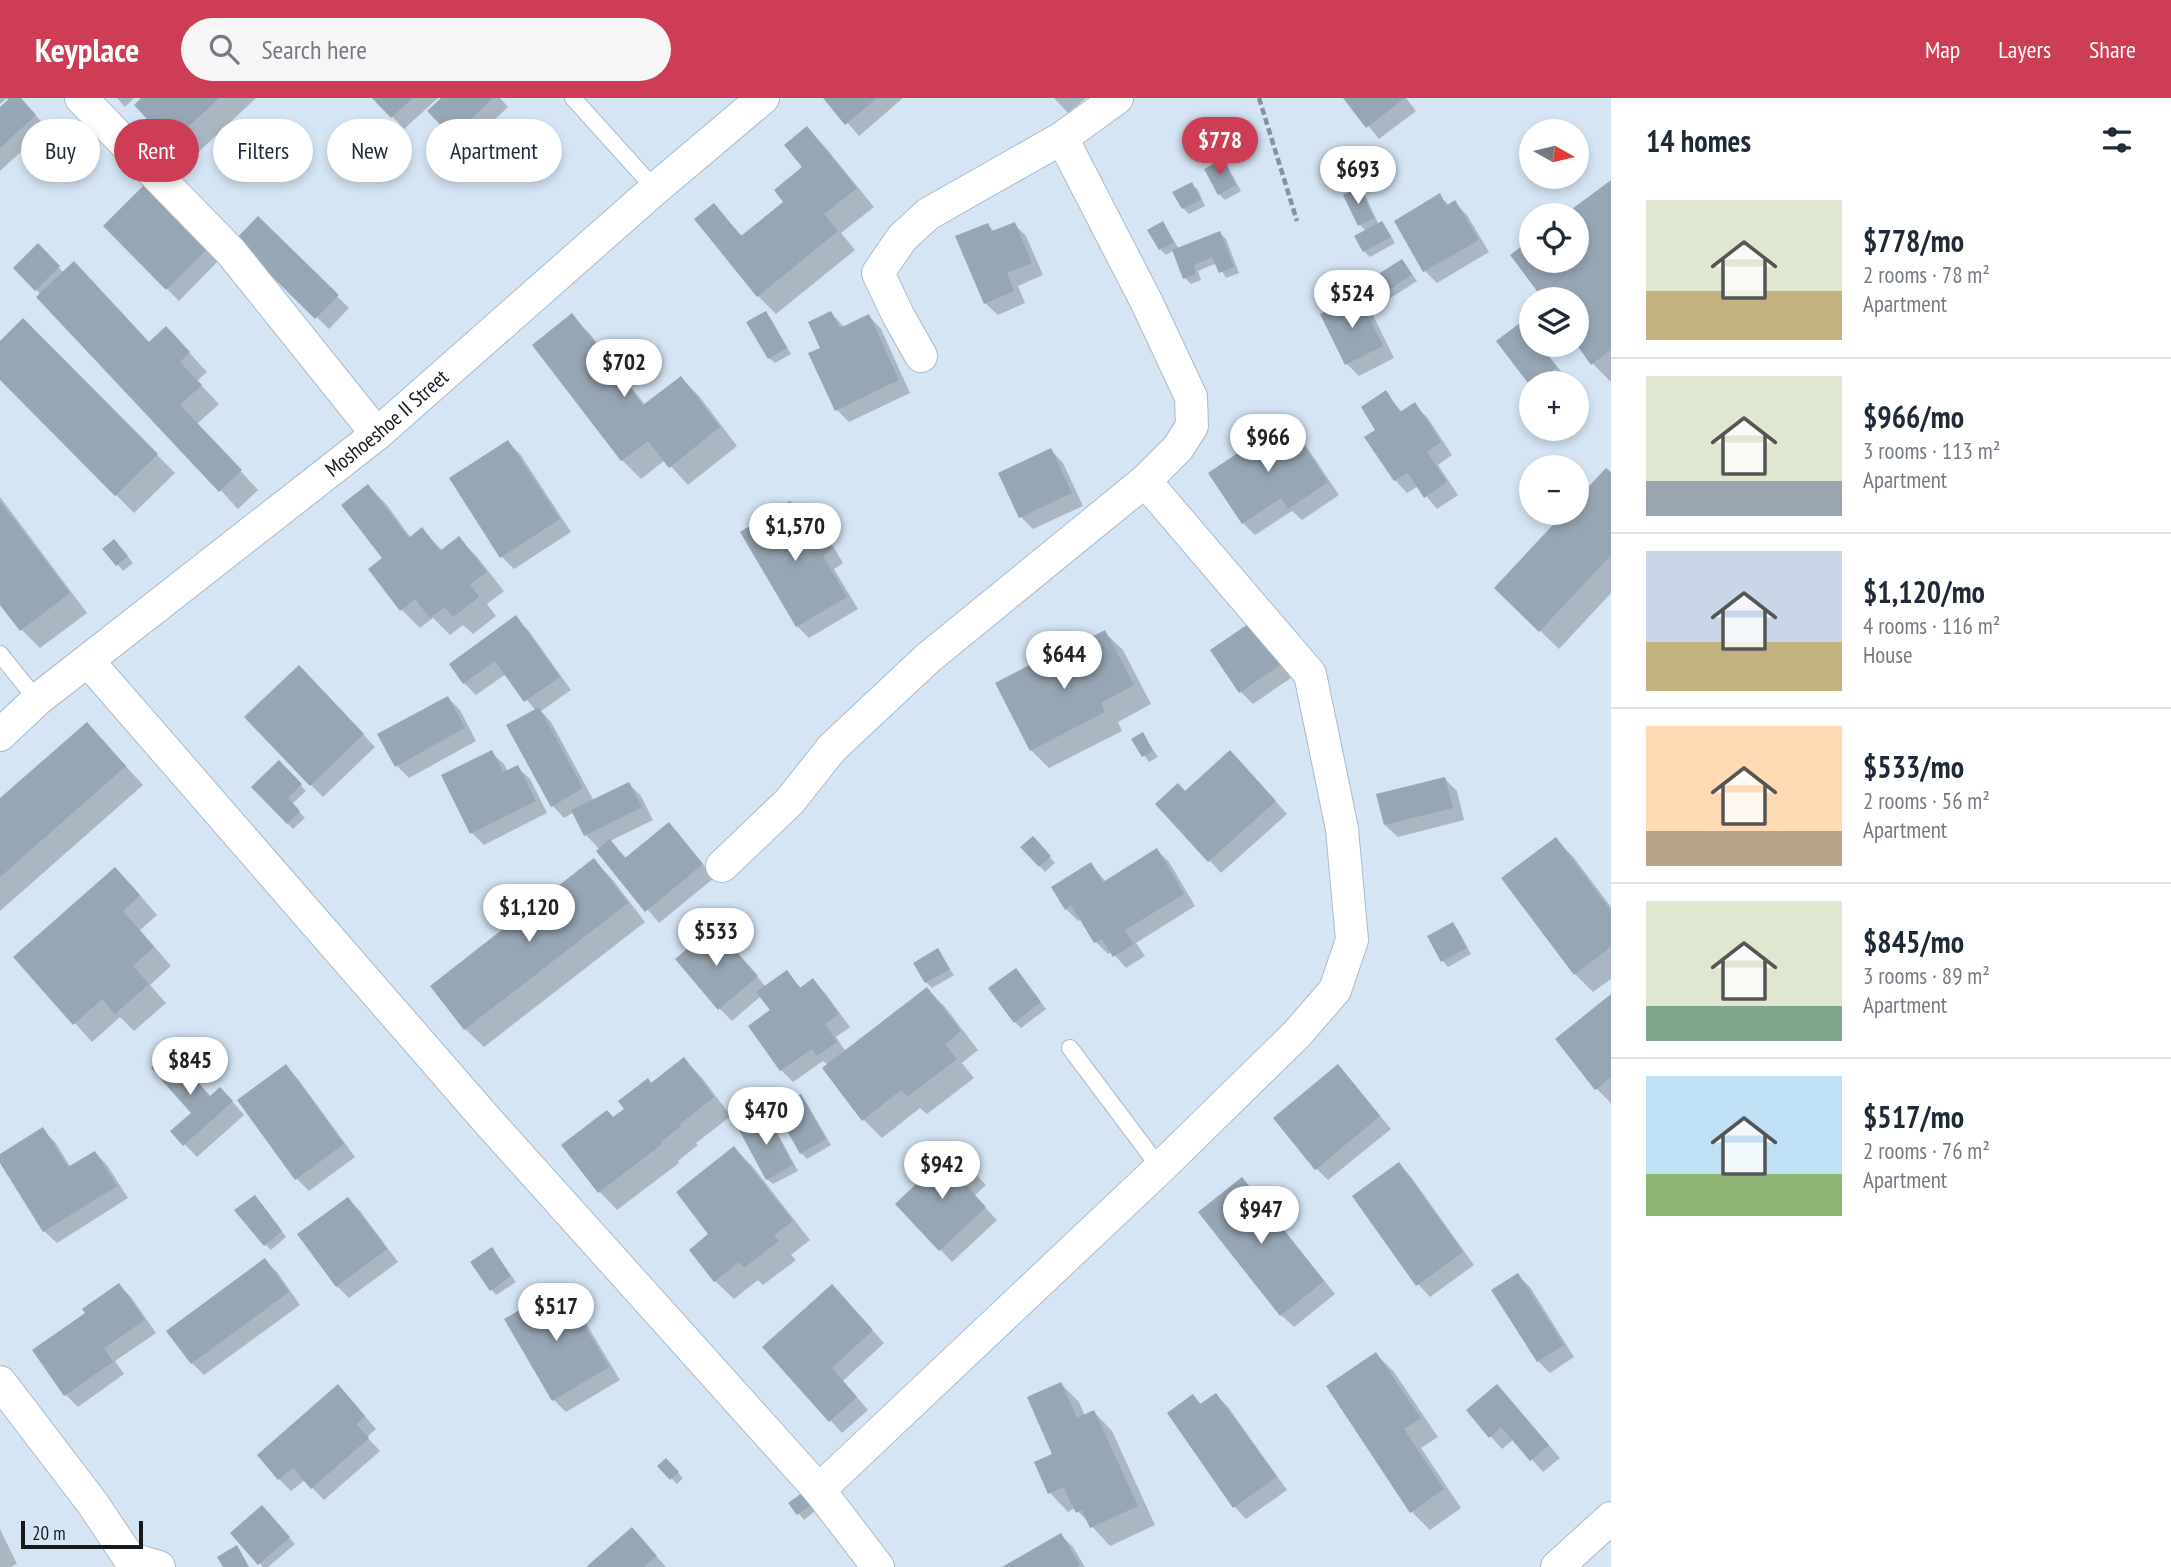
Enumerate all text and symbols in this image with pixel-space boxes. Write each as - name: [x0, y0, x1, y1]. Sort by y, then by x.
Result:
- search box: [181, 18, 671, 81]
- text: Keyplace: [35, 28, 139, 71]
- icon: search: [205, 30, 243, 68]
- text: Search here: [261, 33, 367, 66]
- text: Map: [1925, 34, 1960, 65]
- text: Layers: [1998, 34, 2051, 65]
- text: Share: [2089, 34, 2136, 65]
- pin: $778: [1179, 118, 1261, 177]
- chip: Buy: [21, 119, 100, 182]
- chip: Rent: [114, 119, 199, 182]
- chip: Filters: [213, 119, 313, 182]
- chip: New: [327, 119, 412, 182]
- chip: Apartment: [426, 119, 562, 182]
- north arrow: [1519, 119, 1589, 189]
- map controls: [1519, 119, 1589, 525]
- text: 14 homes: [1646, 121, 1751, 160]
- icon: filters: [2098, 121, 2136, 159]
- text: $778: [1198, 125, 1242, 154]
- pin: $693: [1317, 146, 1399, 206]
- text: $693: [1336, 154, 1380, 183]
- button: locate: [1519, 203, 1589, 273]
- text: $778/mo: [1863, 221, 1964, 260]
- icon: home: [1702, 228, 1786, 312]
- text: 2 rooms · 78 m²: [1863, 260, 1990, 289]
- pin: $524: [1311, 271, 1393, 330]
- text: $524: [1330, 278, 1374, 307]
- button: layers: [1519, 287, 1589, 357]
- text: Apartment: [1863, 289, 1947, 318]
- pin: $702: [583, 340, 665, 399]
- text: $702: [602, 347, 646, 376]
- street label: Moshoeshoe II Street: [319, 363, 454, 483]
- button: +: [1519, 371, 1589, 441]
- text: $966/mo: [1863, 397, 1964, 436]
- icon: home: [1702, 404, 1786, 488]
- pin: $966: [1227, 414, 1309, 474]
- text: $966: [1246, 422, 1290, 451]
- text: 3 rooms · 113 m²: [1863, 436, 2000, 465]
- button: −: [1519, 455, 1589, 525]
- text: Apartment: [1863, 465, 1947, 494]
- pin: $1,570: [738, 504, 852, 563]
- text: $1,570: [765, 511, 825, 540]
- text: $1,120/mo: [1863, 572, 1985, 611]
- icon: home: [1702, 579, 1786, 663]
- text: 4 rooms · 116 m²: [1863, 611, 2000, 640]
- pin: $644: [1023, 632, 1105, 691]
- text: $644: [1042, 639, 1086, 668]
- text: House: [1863, 640, 1913, 669]
- text: $533/mo: [1863, 747, 1964, 786]
- icon: home: [1702, 754, 1786, 838]
- text: 2 rooms · 56 m²: [1863, 786, 1990, 815]
- text: Apartment: [1863, 815, 1947, 844]
- pin: $1,120: [472, 884, 586, 944]
- text: $1,120: [499, 892, 559, 921]
- pin: $533: [675, 908, 757, 968]
- text: $533: [694, 916, 738, 945]
- text: $845/mo: [1863, 922, 1964, 961]
- icon: home: [1702, 929, 1786, 1013]
- text: 3 rooms · 89 m²: [1863, 961, 1990, 990]
- text: Apartment: [1863, 990, 1947, 1019]
- pin: $845: [149, 1038, 231, 1097]
- text: $845: [168, 1045, 212, 1074]
- pin: $470: [725, 1088, 807, 1147]
- text: $470: [744, 1095, 788, 1124]
- text: $517/mo: [1863, 1097, 1964, 1136]
- icon: home: [1702, 1104, 1786, 1188]
- text: 2 rooms · 76 m²: [1863, 1136, 1990, 1165]
- pin: $942: [901, 1142, 983, 1201]
- text: $942: [920, 1149, 964, 1178]
- text: Apartment: [1863, 1165, 1947, 1194]
- pin: $947: [1220, 1186, 1302, 1246]
- text: $947: [1239, 1194, 1283, 1223]
- pin: $517: [515, 1284, 597, 1343]
- text: $517: [534, 1291, 578, 1320]
- scale bar: [21, 1518, 144, 1550]
- text: 20 m: [32, 1521, 66, 1545]

